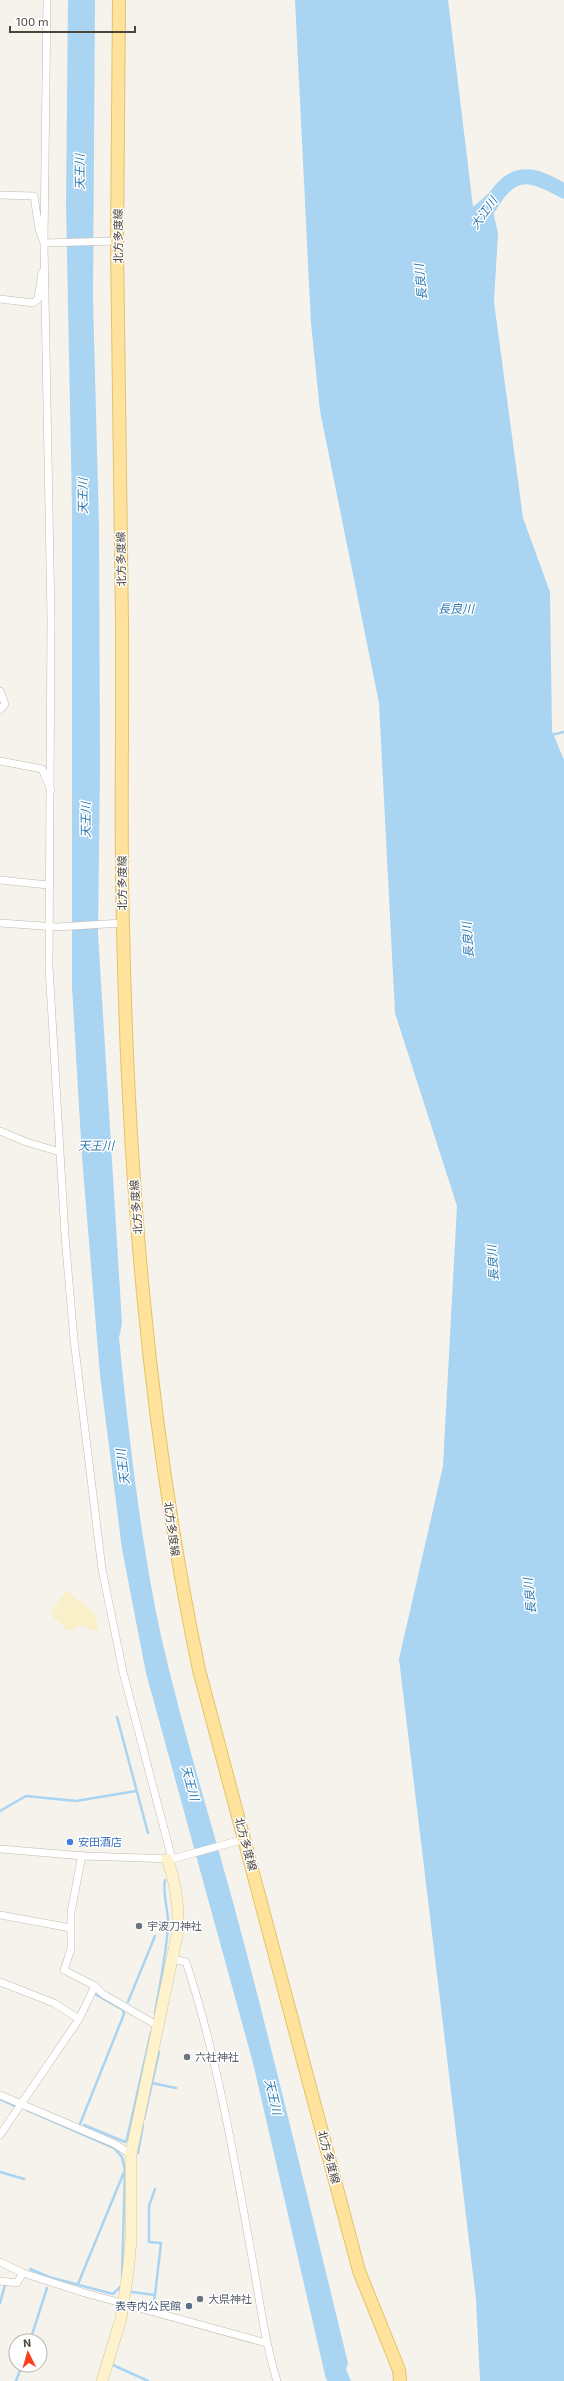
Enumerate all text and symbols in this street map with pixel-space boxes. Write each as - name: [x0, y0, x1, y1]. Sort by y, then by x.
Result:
- scale bar: [10, 8, 135, 34]
- text: 100 m: [16, 14, 48, 28]
- water label: 天王川: [72, 152, 86, 190]
- water label: 大江川: [467, 192, 501, 231]
- street label: 北方多度線: [111, 209, 124, 264]
- water label: 長良川: [411, 261, 429, 301]
- water label: 天王川: [75, 476, 89, 514]
- street label: 北方多度線: [114, 531, 127, 587]
- water label: 長良川: [438, 601, 476, 615]
- water label: 天王川: [78, 800, 92, 838]
- street label: 北方多度線: [115, 856, 128, 911]
- water label: 長良川: [459, 920, 475, 959]
- water label: 天王川: [78, 1138, 116, 1152]
- street label: 北方多度線: [127, 1179, 144, 1235]
- water label: 長良川: [484, 1243, 500, 1282]
- water label: 天王川: [113, 1446, 131, 1486]
- street label: 北方多度線: [162, 1501, 183, 1557]
- water label: 長良川: [520, 1575, 538, 1615]
- water label: 天王川: [180, 1764, 203, 1804]
- street label: 北方多度線: [233, 1816, 260, 1872]
- place label: 安田酒店: [78, 1835, 122, 1848]
- marker: 安田酒店: [65, 1837, 75, 1847]
- place label: 宇波刀神社: [147, 1919, 202, 1932]
- marker: 宇波刀神社: [134, 1921, 144, 1931]
- place label: 六社神社: [195, 2050, 239, 2063]
- marker: 六社神社: [182, 2052, 192, 2062]
- water label: 天王川: [263, 2078, 285, 2118]
- street label: 北方多度線: [316, 2129, 343, 2185]
- place label: 大県神社: [208, 2292, 252, 2305]
- marker: 大県神社: [195, 2294, 205, 2304]
- place label: 表寺内公民館: [115, 2299, 181, 2312]
- marker: 表寺内公民館: [184, 2301, 194, 2311]
- north arrow: [8, 2333, 48, 2373]
- text: N: [23, 2336, 32, 2349]

